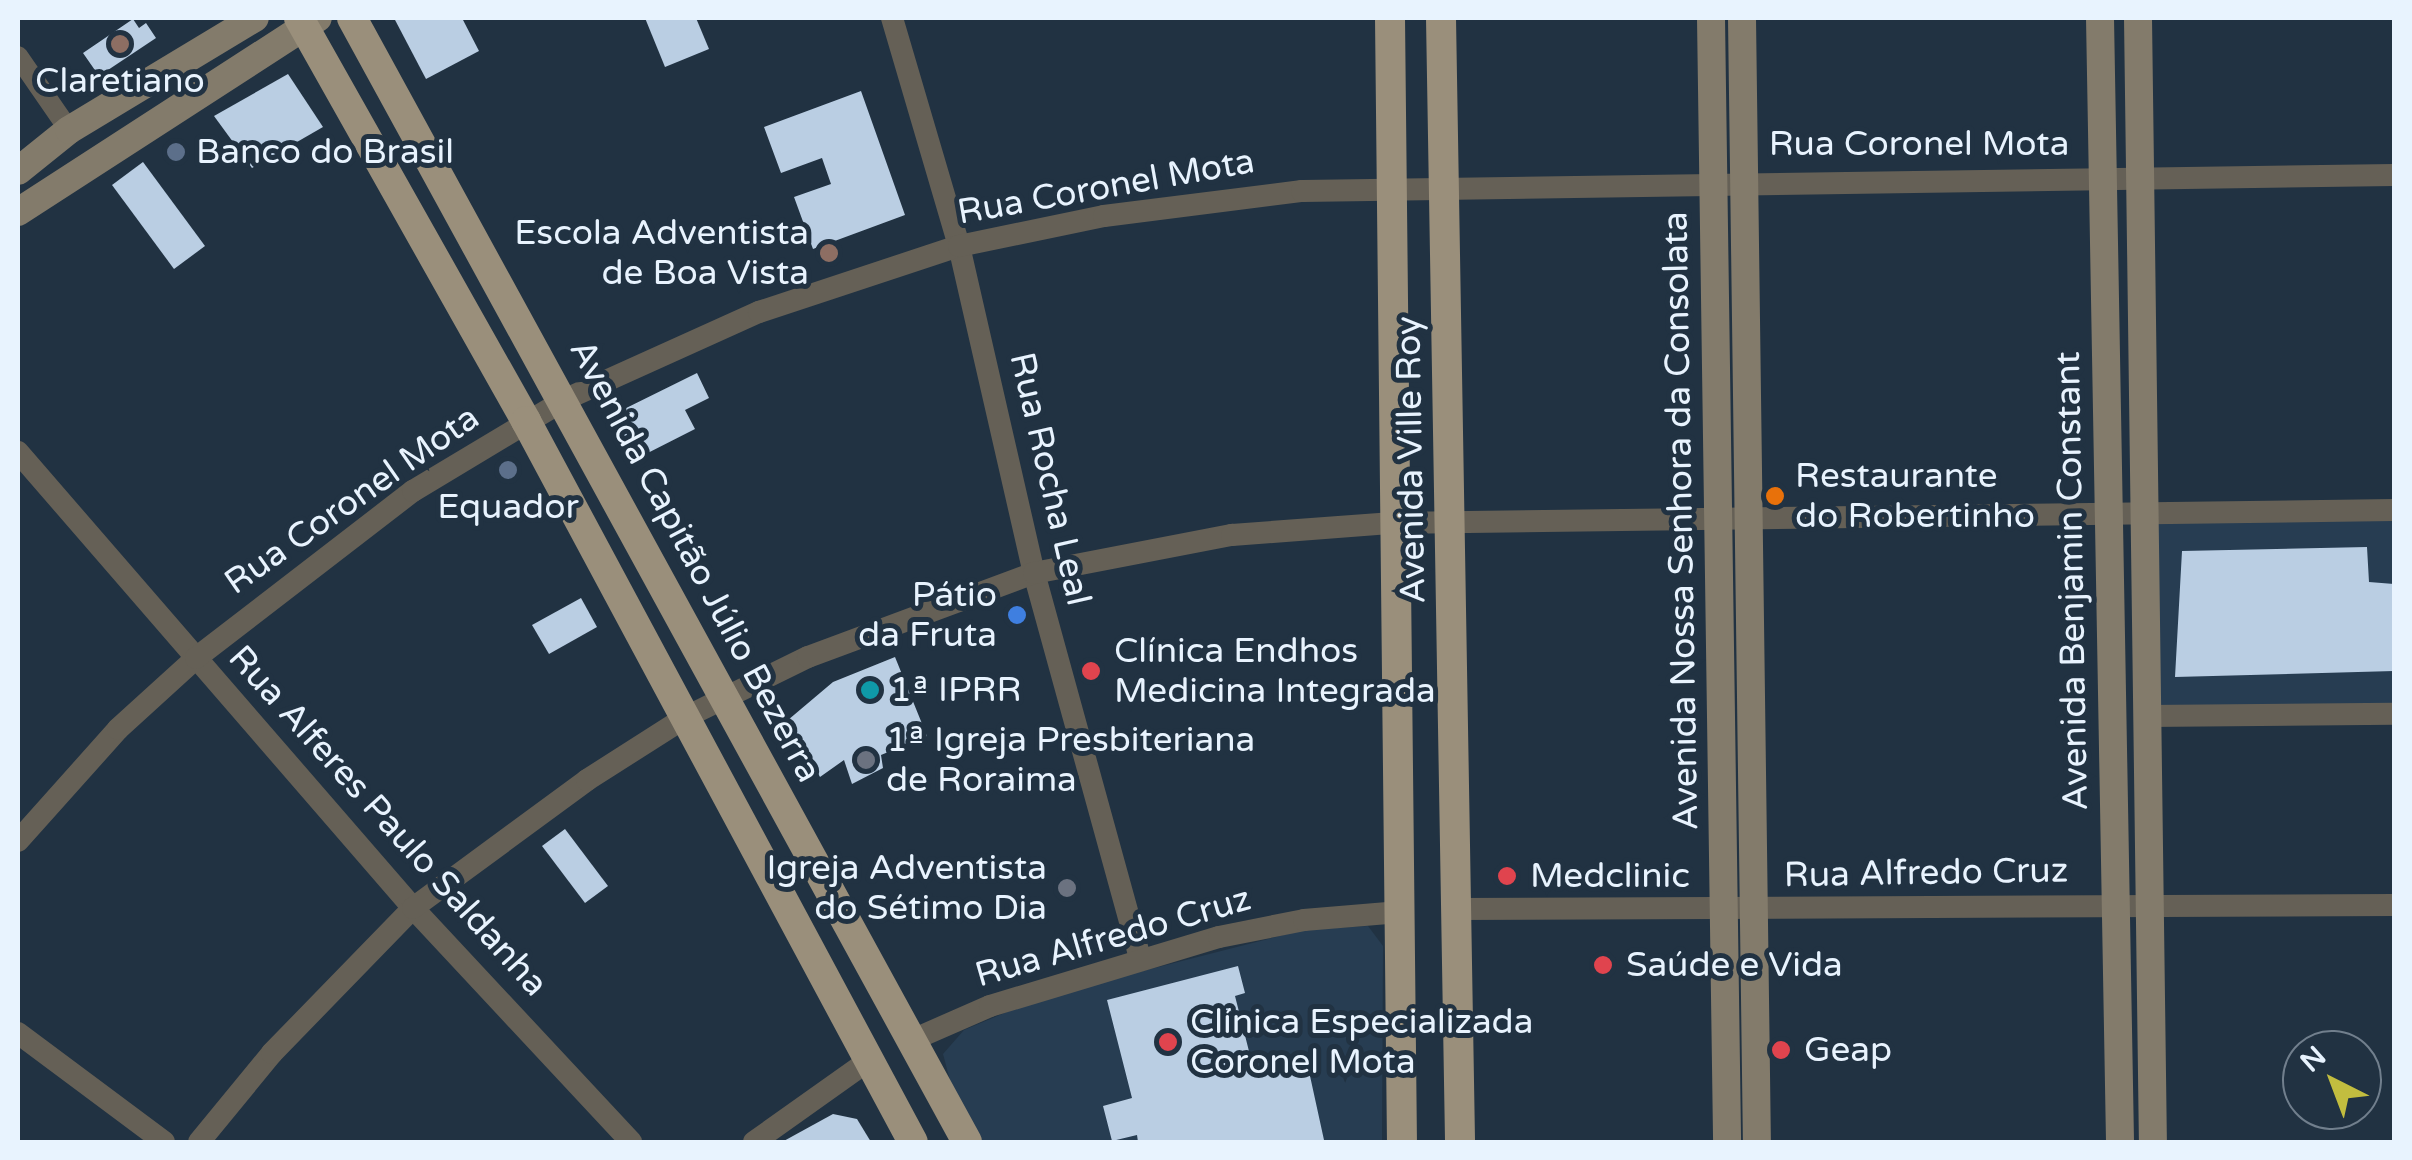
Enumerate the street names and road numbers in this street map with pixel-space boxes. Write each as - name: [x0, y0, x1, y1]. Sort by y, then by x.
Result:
- street label: Rua Coronel Mota: [1769, 123, 2069, 165]
- street label: Rua Coronel Mota: [954, 140, 1258, 234]
- street label: Avenida Nossa Senhora da Consolata: [1655, 211, 1707, 831]
- street label: Avenida Ville Roy: [1387, 316, 1435, 604]
- street label: Avenida Capitão Júlio Bezerra: [560, 333, 830, 789]
- street label: Rua Rocha Leal: [1000, 348, 1100, 610]
- street label: Avenida Benjamin Constant: [2047, 351, 2097, 811]
- street label: Rua Coronel Mota: [217, 397, 487, 603]
- street label: Rua Alferes Paulo Saldanha: [220, 637, 556, 1005]
- street label: Rua Alfredo Cruz: [1783, 850, 2069, 896]
- street label: Rua Alfredo Cruz: [971, 878, 1255, 996]

